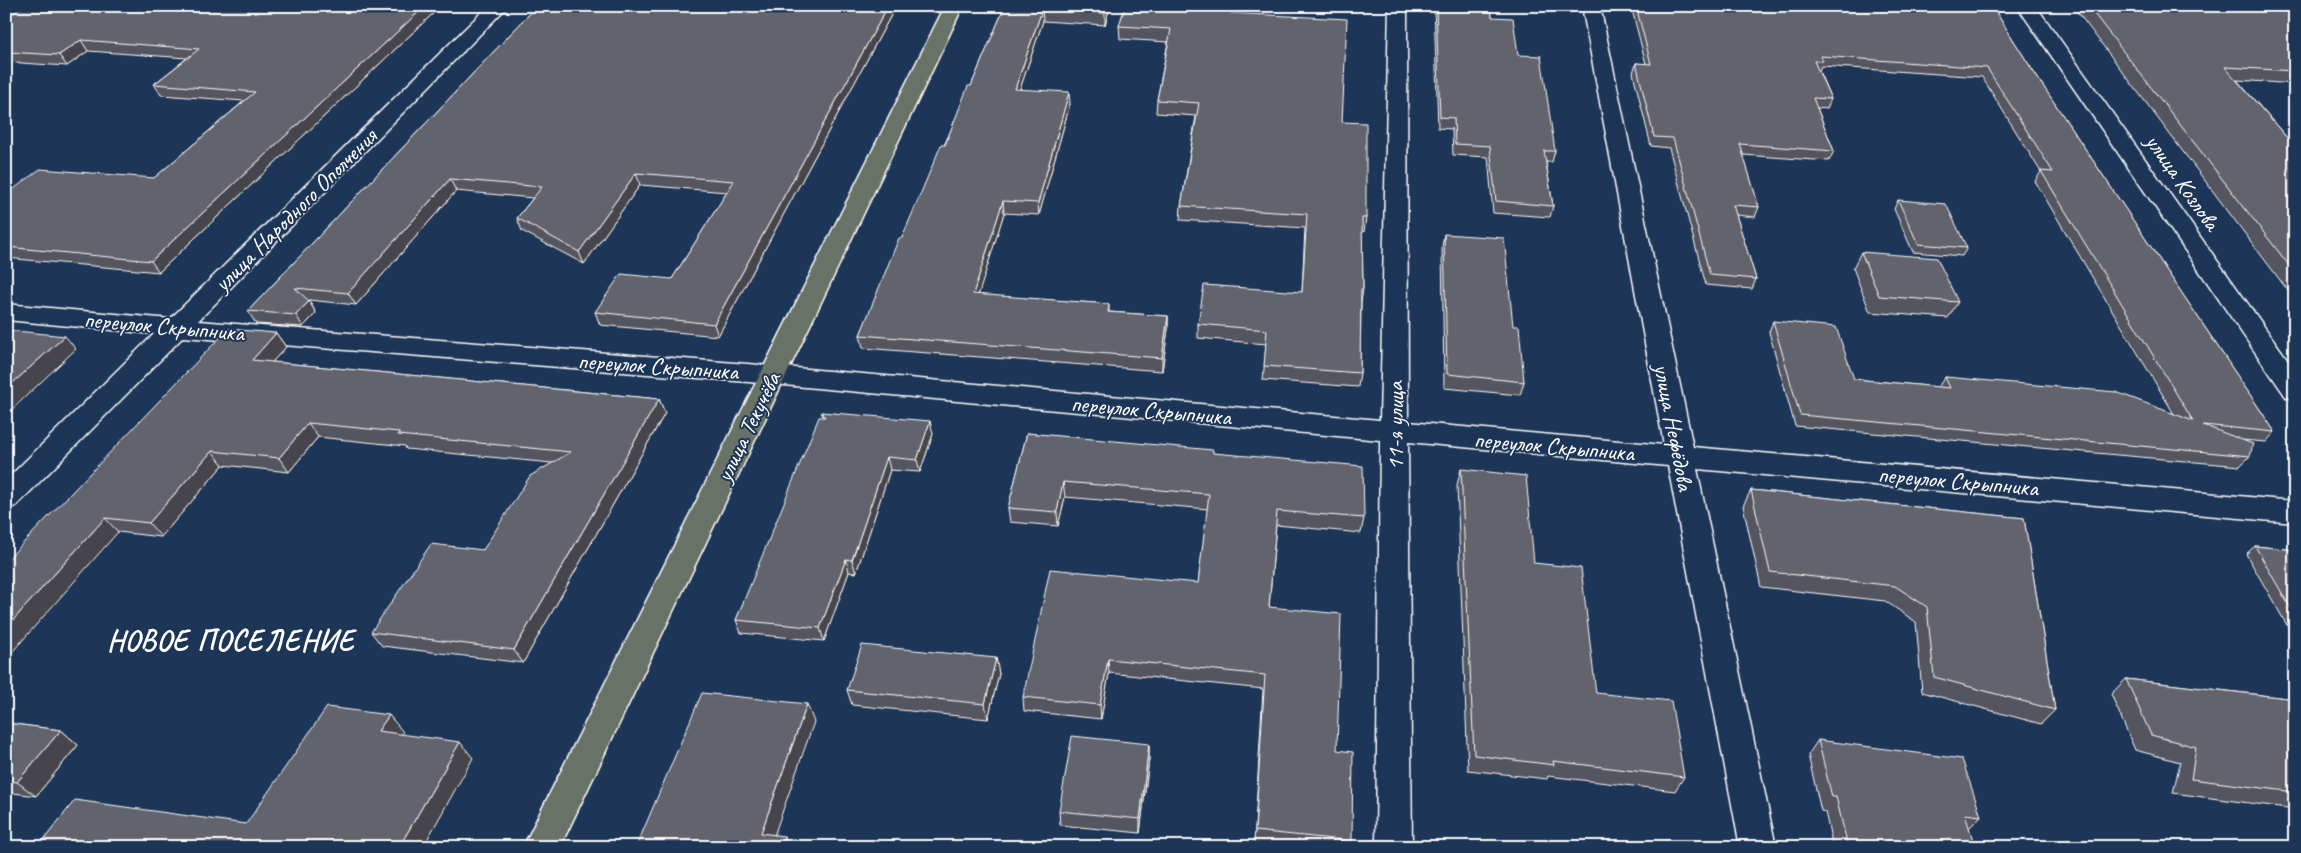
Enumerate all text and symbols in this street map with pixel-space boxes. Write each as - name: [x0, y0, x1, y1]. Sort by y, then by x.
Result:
- street label: улица Народного Ополчения: [206, 121, 384, 299]
- street label: улица Козлова: [2138, 126, 2228, 238]
- street label: переулок Скрыпника: [83, 304, 247, 348]
- street label: переулок Скрыпника: [577, 345, 741, 387]
- street label: улица Нефёдова: [1647, 359, 1701, 494]
- street label: улица Текучёва: [708, 366, 788, 489]
- street label: 11-я улица: [1380, 380, 1410, 470]
- street label: переулок Скрыпника: [1070, 388, 1234, 432]
- street label: переулок Скрыпника: [1473, 424, 1637, 468]
- street label: переулок Скрыпника: [1877, 459, 2041, 503]
- district label: НОВОЕ ПОСЕЛЕНИЕ: [107, 622, 358, 659]

